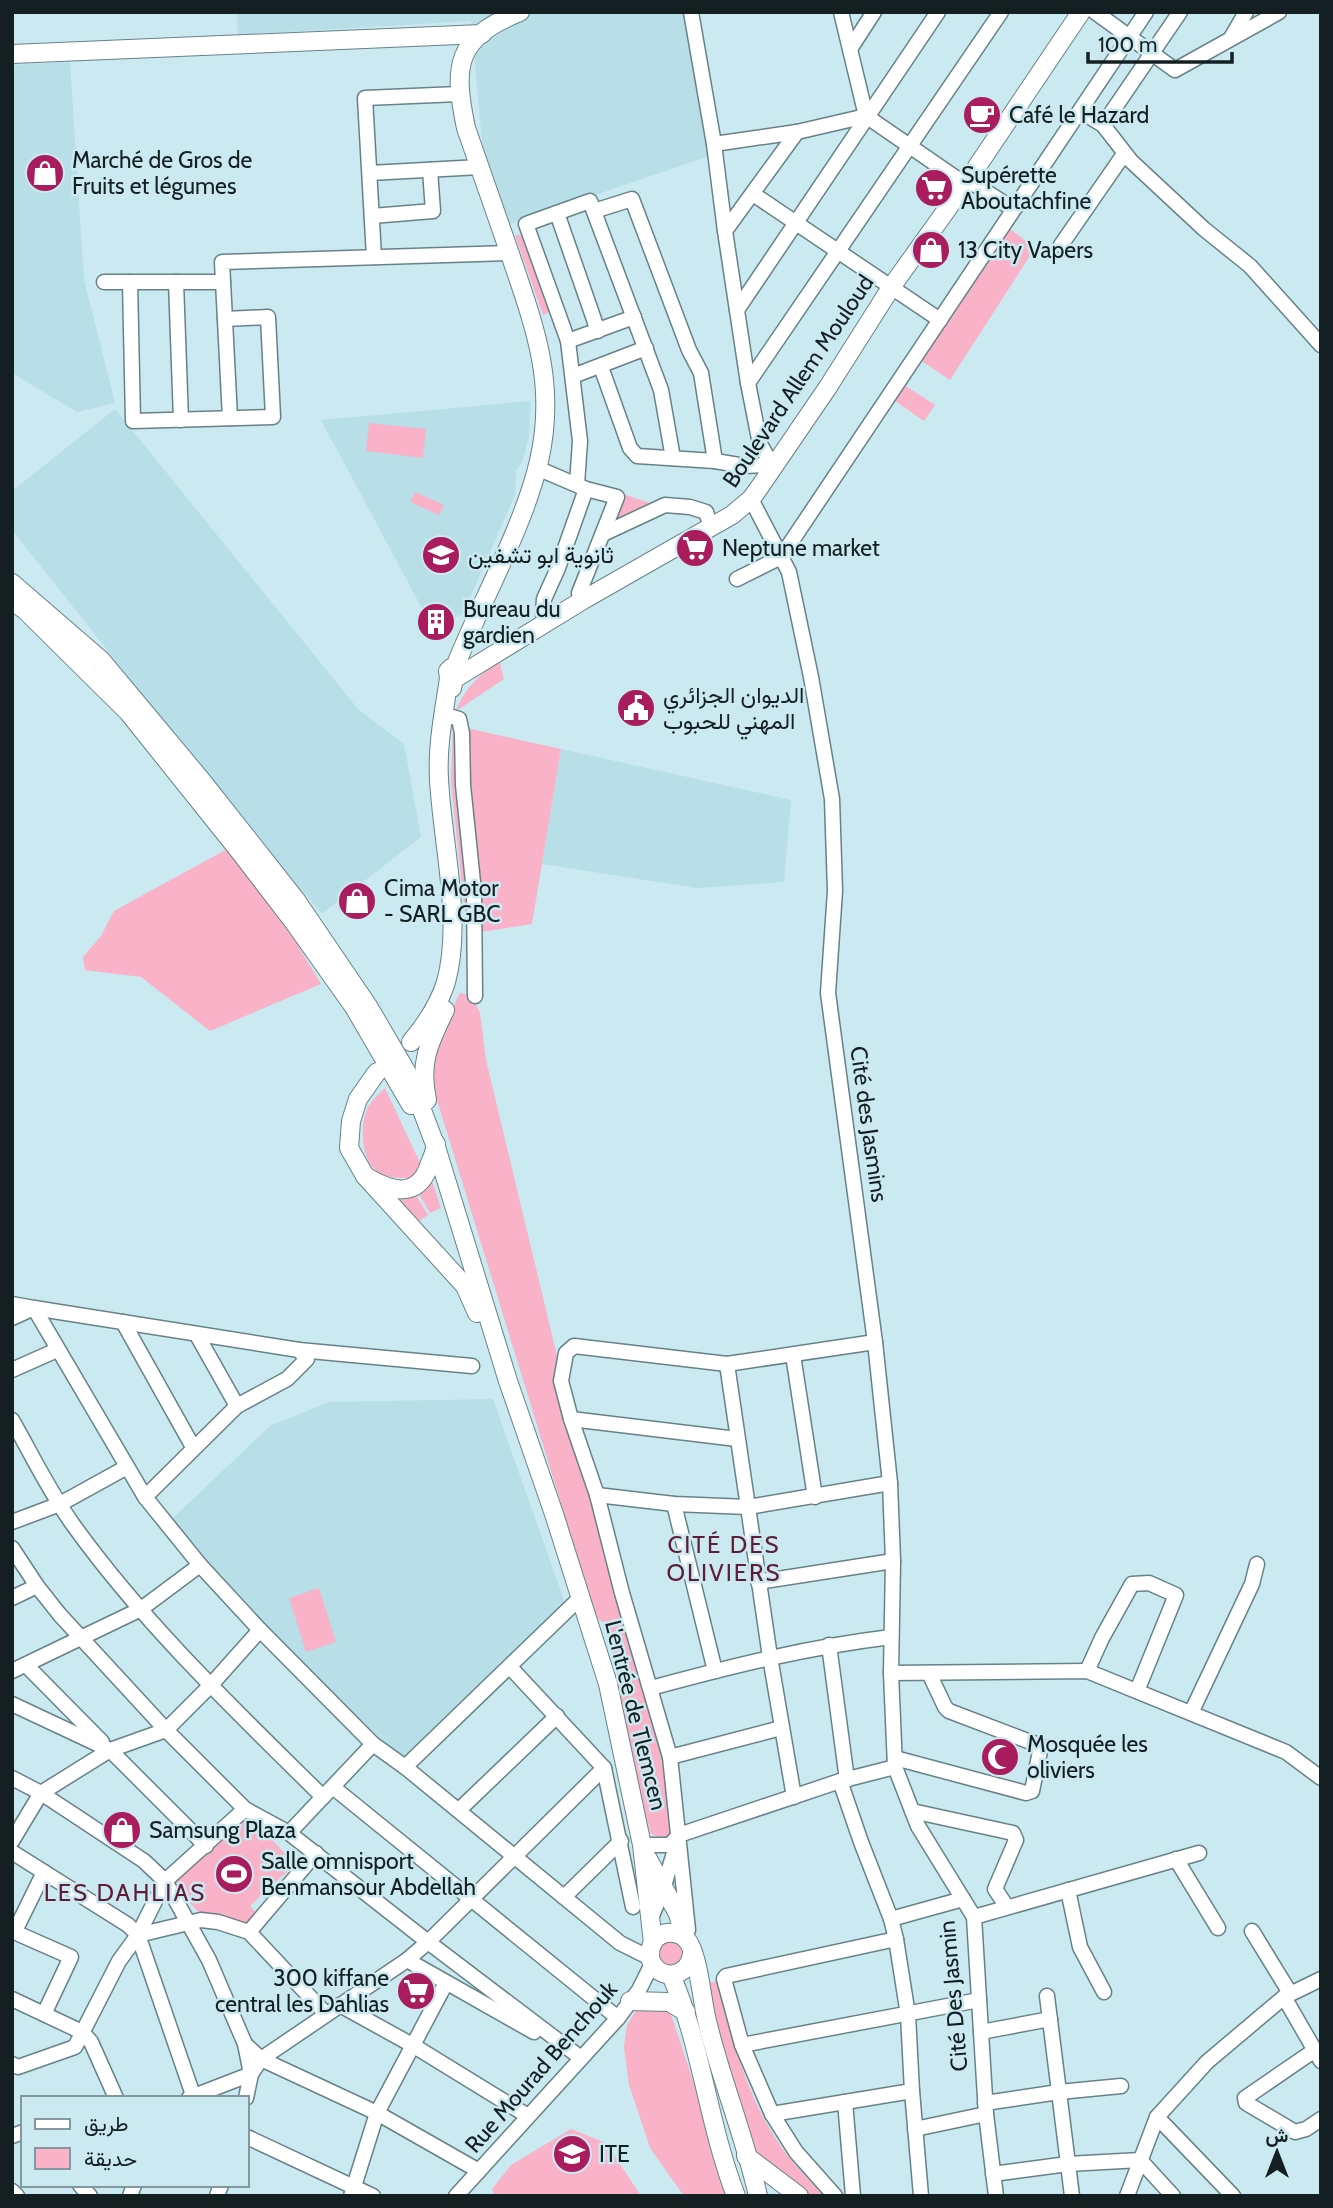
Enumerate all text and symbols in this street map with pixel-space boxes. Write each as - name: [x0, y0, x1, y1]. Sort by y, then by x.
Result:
- scale bar: [1088, 21, 1232, 65]
- text: 100 m: [1098, 32, 1157, 57]
- cafe icon: Café le Hazard: [961, 94, 1003, 136]
- place label: Café le Hazard: [1009, 101, 1149, 129]
- place label: Marché de Gros de Fruits et légumes: [72, 146, 253, 200]
- shop icon: Marché de Gros de Fruits et légumes: [24, 152, 66, 194]
- place label: Supérette Aboutachfine: [961, 161, 1092, 215]
- supermarket icon: Supérette Aboutachfine: [913, 167, 955, 209]
- shop icon: 13 City Vapers: [910, 229, 952, 271]
- place label: 13 City Vapers: [958, 236, 1093, 264]
- street label: Boulevard Allem Mouloud: [716, 269, 880, 493]
- supermarket icon: Neptune market: [674, 527, 716, 569]
- school or university icon: ثانوية ابو تشفين: [420, 534, 462, 576]
- place label: Neptune market: [722, 534, 880, 562]
- place label: ثانوية ابو تشفين: [468, 541, 614, 570]
- place label: Bureau du gardien: [463, 595, 561, 649]
- building icon: Bureau du gardien: [415, 601, 457, 643]
- place label: الديوان الجزائري المهني للحبوب: [663, 681, 804, 740]
- public building icon: الديوان الجزائري المهني للحبوب: [615, 687, 657, 729]
- place label: Cima Motor - SARL GBC: [384, 874, 500, 928]
- shop icon: Cima Motor - SARL GBC: [336, 880, 378, 922]
- street label: Cité des Jasmins: [844, 1044, 894, 1204]
- district label: CITÉ DES OLIVIERS: [666, 1530, 782, 1587]
- street label: L'entrée de Tlemcen: [599, 1617, 673, 1813]
- place label: Mosquée les oliviers: [1027, 1730, 1148, 1784]
- mosque icon: Mosquée les oliviers: [979, 1736, 1021, 1778]
- shop icon: Samsung Plaza: [101, 1809, 143, 1851]
- place label: Samsung Plaza: [149, 1816, 296, 1844]
- place label: Salle omnisport Benmansour Abdellah: [261, 1847, 476, 1901]
- sports icon: Salle omnisport Benmansour Abdellah: [213, 1853, 255, 1895]
- district label: LES DAHLIAS: [44, 1878, 206, 1907]
- street label: Cité Des Jasmin: [932, 1919, 974, 2073]
- place label: 300 kiffane central les Dahlias: [215, 1964, 389, 2018]
- supermarket icon: 300 kiffane central les Dahlias: [395, 1970, 437, 2012]
- street label: Rue Mourad Benchouk: [459, 1975, 624, 2158]
- legend: [21, 2096, 248, 2187]
- text: طريق: [84, 2111, 129, 2137]
- north arrow: [1242, 2117, 1312, 2187]
- text: ش: [1266, 2124, 1289, 2147]
- school or university icon: ITE: [551, 2133, 593, 2175]
- place label: ITE: [599, 2140, 630, 2168]
- text: حديقة: [84, 2146, 137, 2171]

